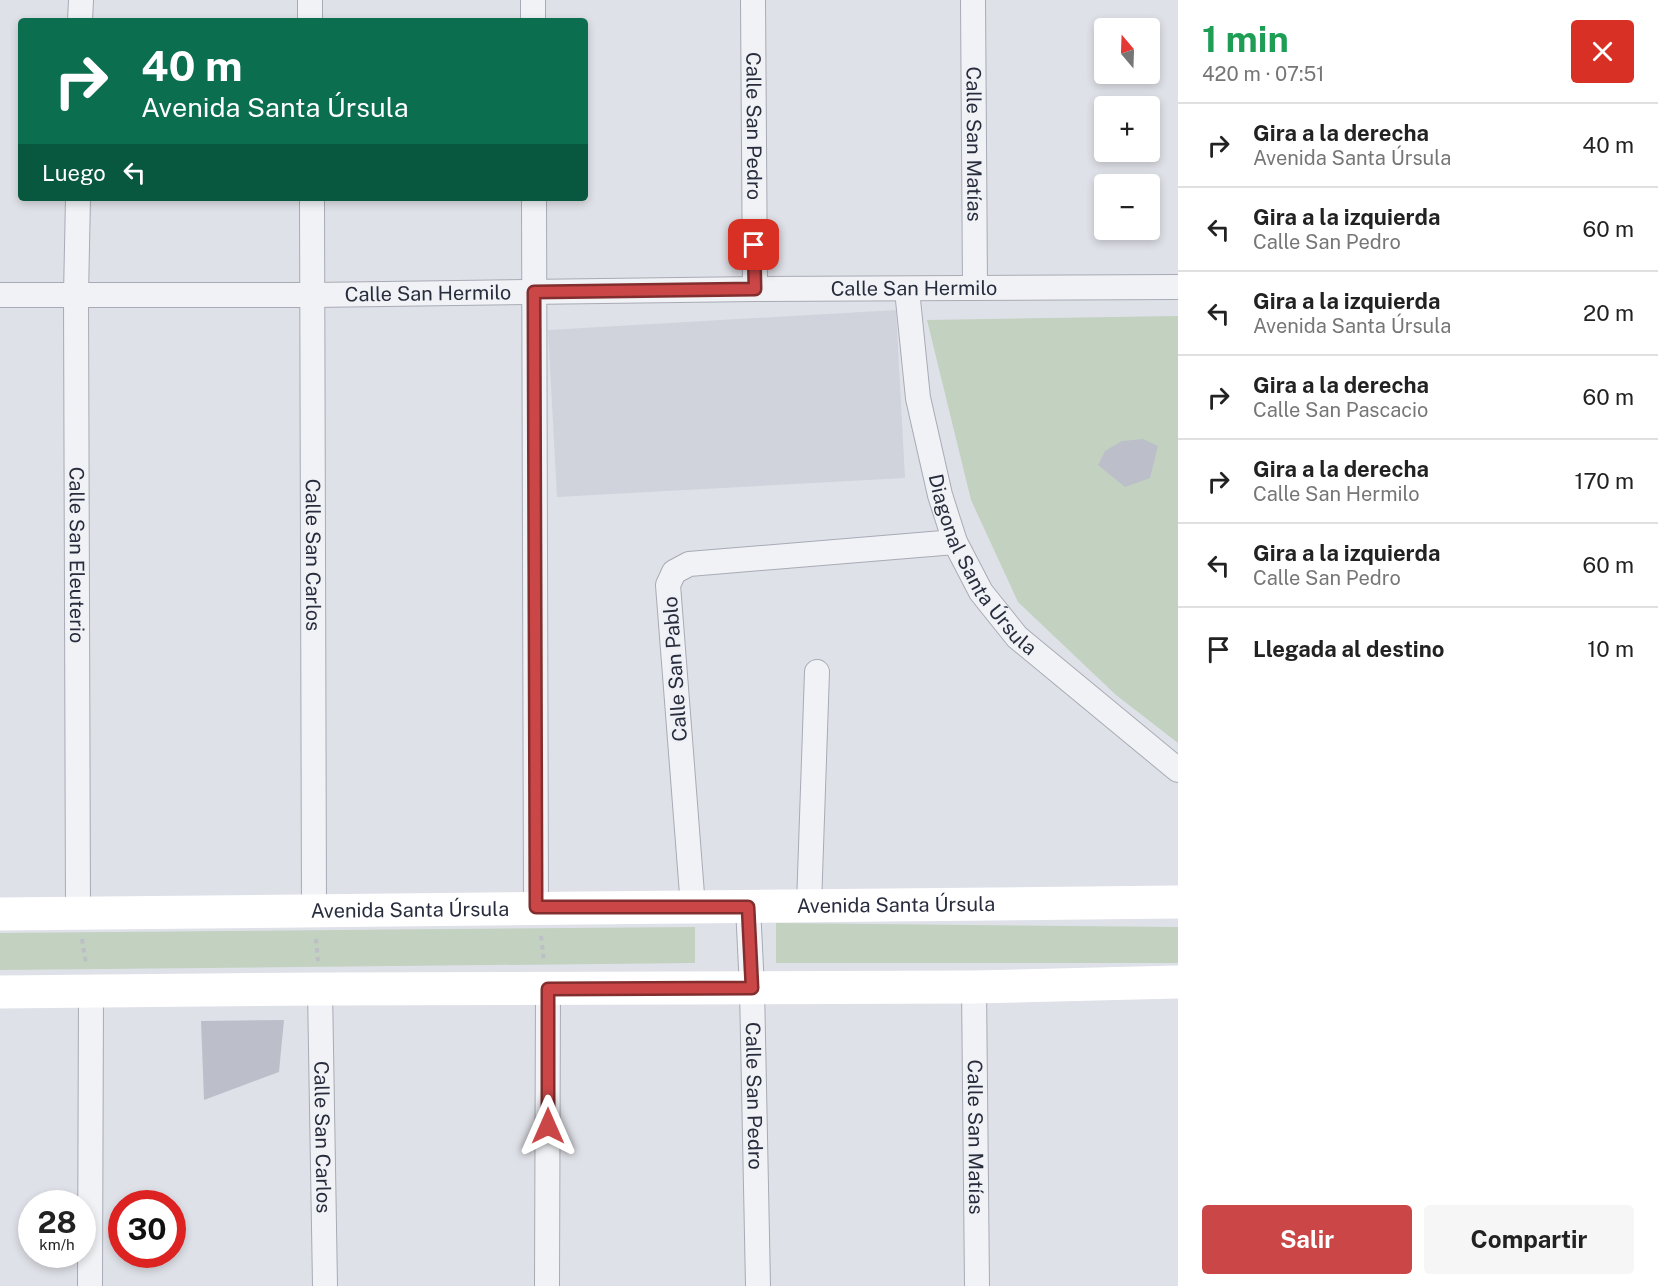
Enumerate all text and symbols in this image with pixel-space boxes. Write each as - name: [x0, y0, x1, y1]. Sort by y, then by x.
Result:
- north arrow: [1094, 18, 1160, 84]
- map controls: [1094, 18, 1160, 240]
- text: 1 min: [1202, 18, 1289, 60]
- button: close: [1571, 20, 1634, 83]
- text: 40 m: [141, 41, 243, 90]
- icon: right: [42, 42, 120, 120]
- street label: Calle San Pedro: [741, 52, 766, 200]
- text: 420 m · 07:51: [1202, 62, 1324, 86]
- street label: Calle San Matías: [961, 66, 987, 222]
- text: Avenida Santa Úrsula: [141, 91, 409, 123]
- button: +: [1094, 96, 1160, 162]
- text: Gira a la derecha: [1253, 120, 1429, 146]
- icon: right: [1202, 129, 1235, 162]
- text: 40 m: [1582, 132, 1634, 158]
- text: Avenida Santa Úrsula: [1253, 146, 1451, 170]
- icon: left: [118, 156, 151, 189]
- text: Luego: [42, 160, 106, 186]
- button: −: [1094, 174, 1160, 240]
- text: Gira a la izquierda: [1253, 204, 1440, 230]
- icon: left: [1202, 213, 1235, 246]
- text: 60 m: [1583, 216, 1634, 242]
- pin: [728, 219, 779, 270]
- icon: arrive: [737, 228, 770, 261]
- text: Calle San Pedro: [1253, 230, 1401, 254]
- street label: Calle San Hermilo: [831, 276, 997, 301]
- street label: Calle San Hermilo: [345, 280, 511, 307]
- text: Gira a la izquierda: [1253, 288, 1440, 314]
- icon: left: [1202, 297, 1235, 330]
- text: 20 m: [1583, 300, 1634, 326]
- text: Avenida Santa Úrsula: [1253, 314, 1451, 338]
- text: Gira a la derecha: [1253, 372, 1429, 398]
- icon: right: [1202, 381, 1235, 414]
- text: 60 m: [1583, 384, 1634, 410]
- text: Calle San Pascacio: [1253, 398, 1428, 422]
- text: Gira a la derecha: [1253, 456, 1429, 482]
- icon: right: [1202, 465, 1235, 498]
- street label: Calle San Eleuterio: [65, 467, 89, 643]
- text: 170 m: [1574, 468, 1634, 494]
- street label: Diagonal Santa Úrsula: [924, 472, 1042, 660]
- street label: Calle San Carlos: [301, 479, 325, 631]
- text: Calle San Hermilo: [1253, 482, 1419, 506]
- text: Gira a la izquierda: [1253, 540, 1440, 566]
- icon: left: [1202, 549, 1235, 582]
- text: 60 m: [1583, 552, 1634, 578]
- text: Calle San Pedro: [1253, 566, 1401, 590]
- street label: Calle San Pablo: [658, 596, 692, 742]
- icon: arrive: [1202, 633, 1235, 666]
- text: Llegada al destino: [1253, 636, 1444, 662]
- text: 10 m: [1587, 636, 1634, 662]
- street label: Avenida Santa Úrsula: [797, 891, 995, 918]
- street label: Avenida Santa Úrsula: [311, 896, 509, 923]
- street label: Calle San Pedro: [741, 1022, 768, 1170]
- street label: Calle San Matías: [963, 1059, 988, 1215]
- street label: Calle San Carlos: [309, 1061, 336, 1213]
- position arrow: [516, 1094, 580, 1158]
- speed limit sign: 30: [108, 1190, 186, 1268]
- text: 28: [37, 1204, 77, 1240]
- button: Salir: [1202, 1205, 1412, 1274]
- button: Compartir: [1424, 1205, 1634, 1274]
- text: km/h: [39, 1236, 75, 1253]

